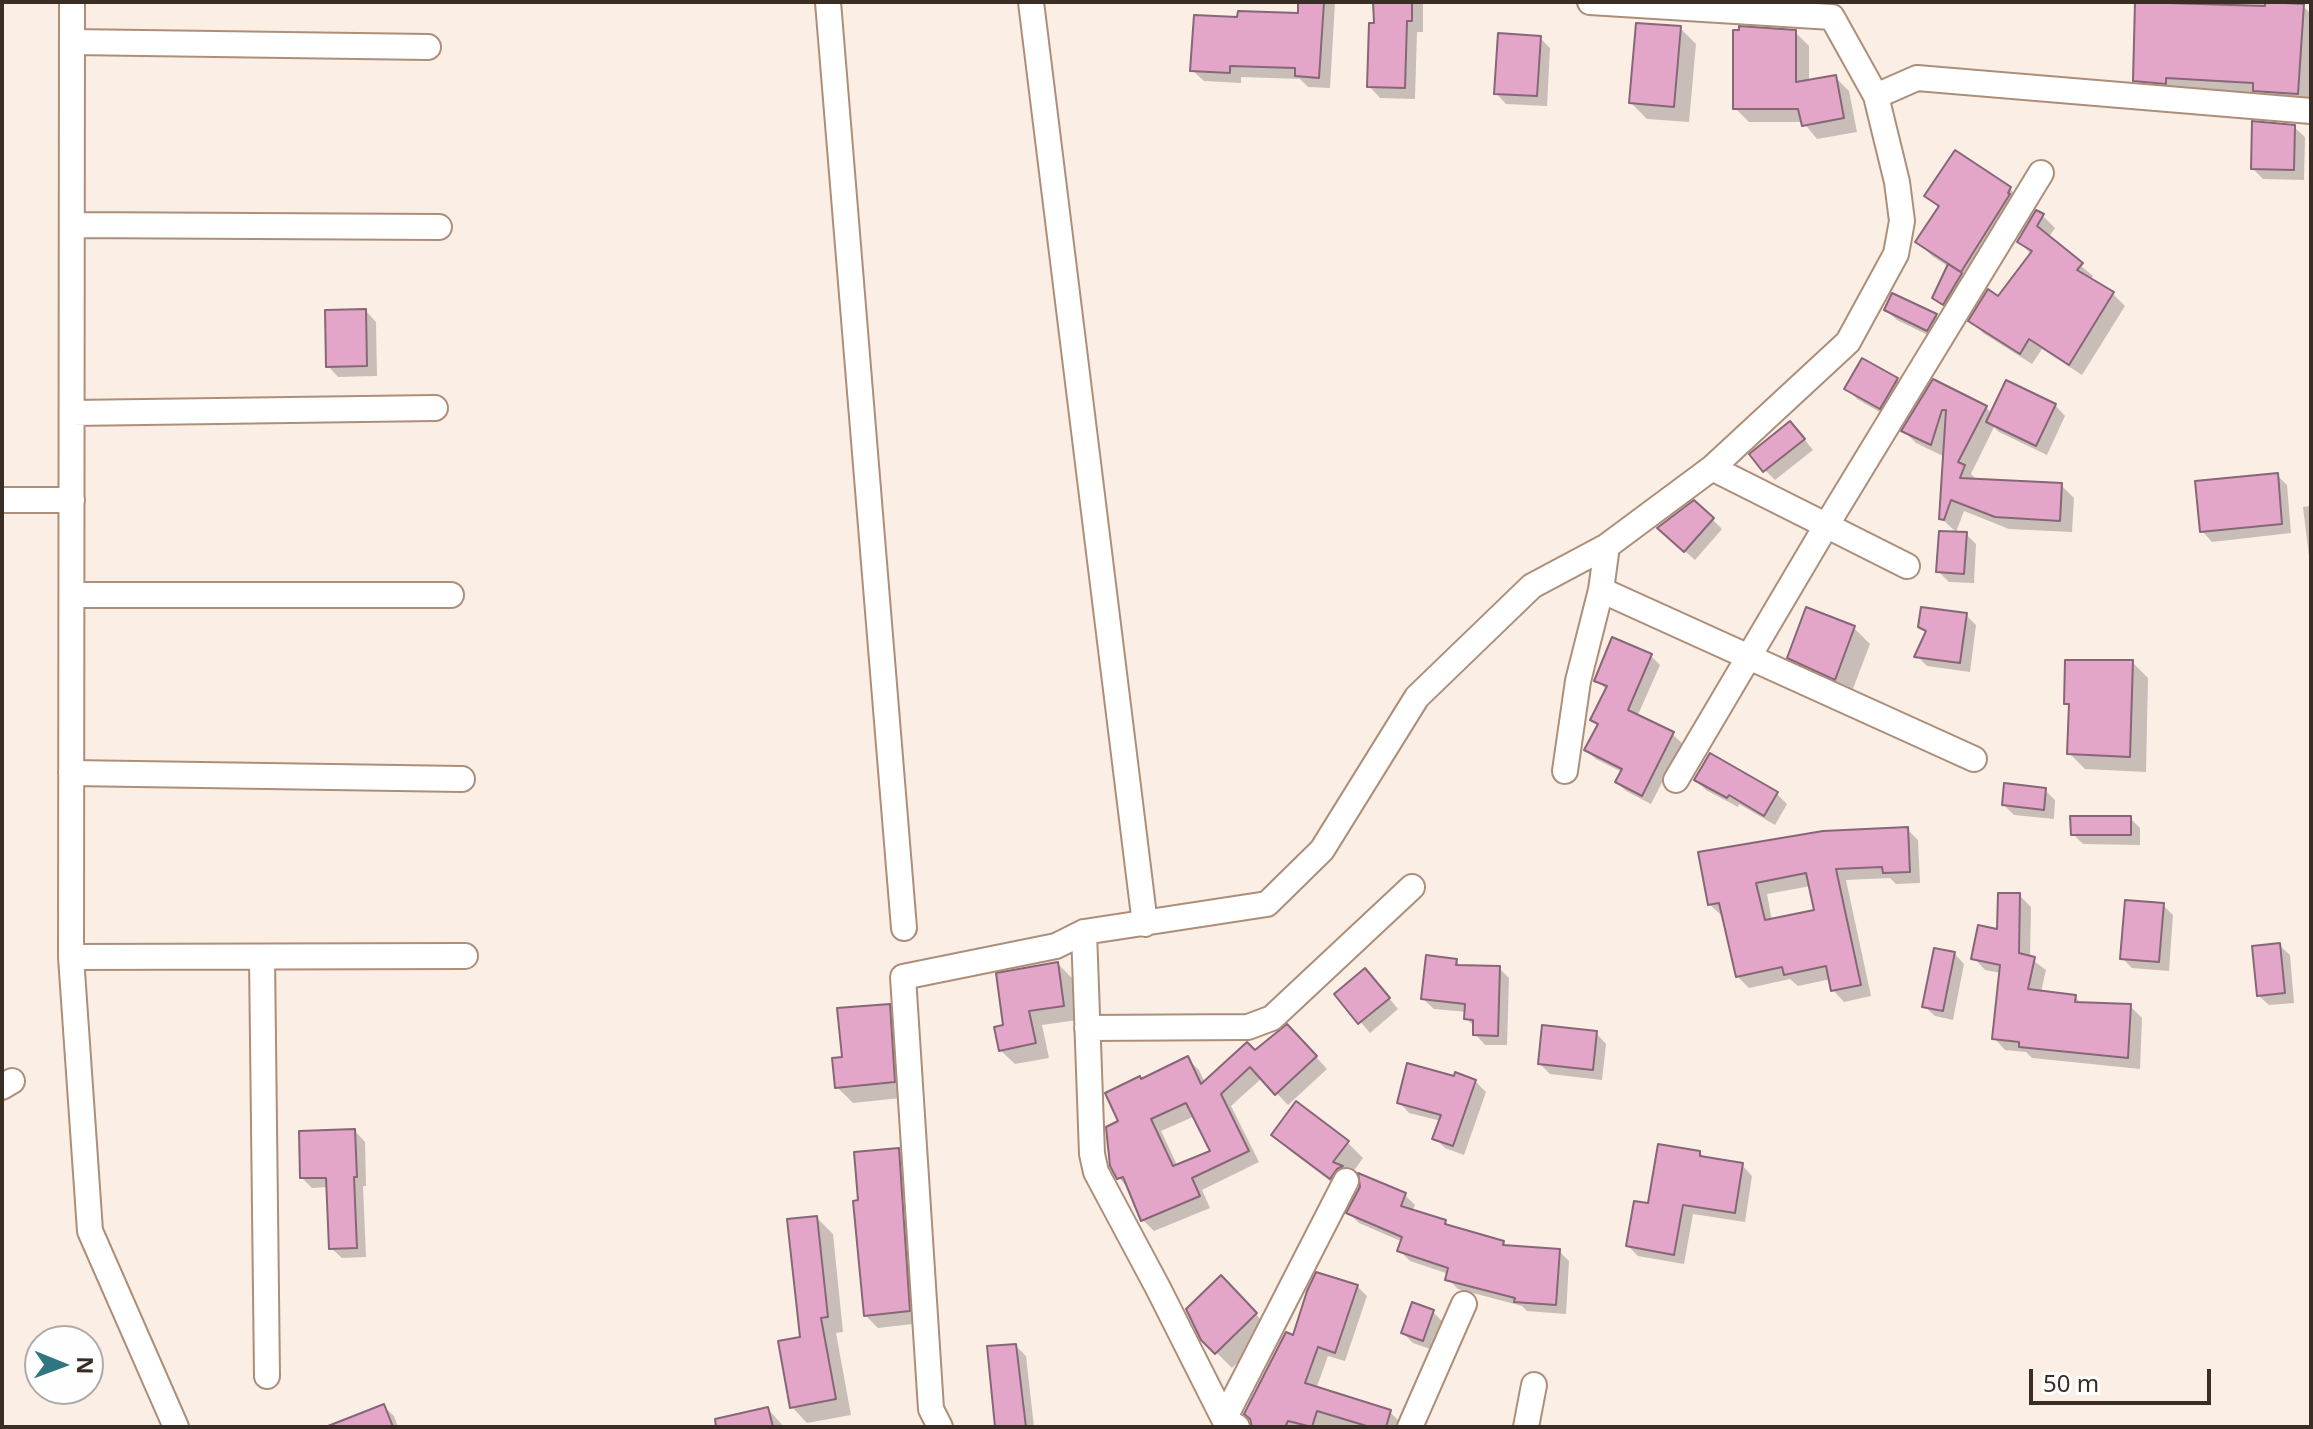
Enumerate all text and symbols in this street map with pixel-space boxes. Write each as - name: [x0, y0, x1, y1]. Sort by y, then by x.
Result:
- north arrow: [24, 1325, 104, 1405]
- scale bar: [2033, 1353, 2215, 1403]
- text: N: [71, 1356, 101, 1375]
- text: 50 m: [2043, 1366, 2099, 1399]

